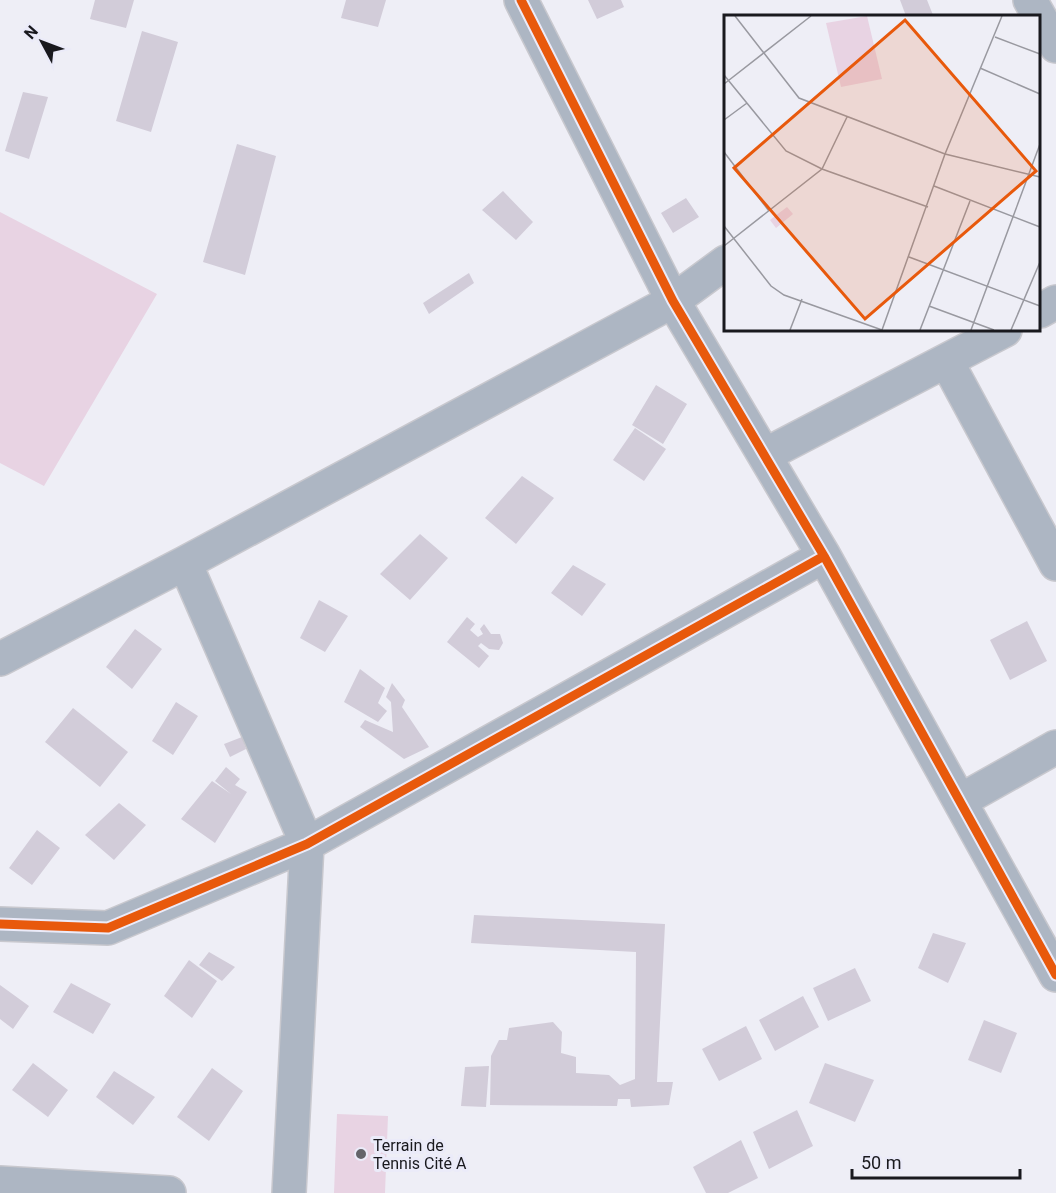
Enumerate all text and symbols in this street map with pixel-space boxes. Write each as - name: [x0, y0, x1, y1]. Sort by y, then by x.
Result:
- north arrow: [12, 12, 72, 72]
- inset map: [724, 15, 1041, 332]
- text: N: [20, 22, 42, 43]
- place label: Terrain de Tennis Cité A: [373, 1136, 467, 1173]
- scale bar: [852, 1142, 1020, 1180]
- marker: Terrain de Tennis Cité A: [354, 1147, 368, 1161]
- text: 50 m: [861, 1152, 901, 1173]

